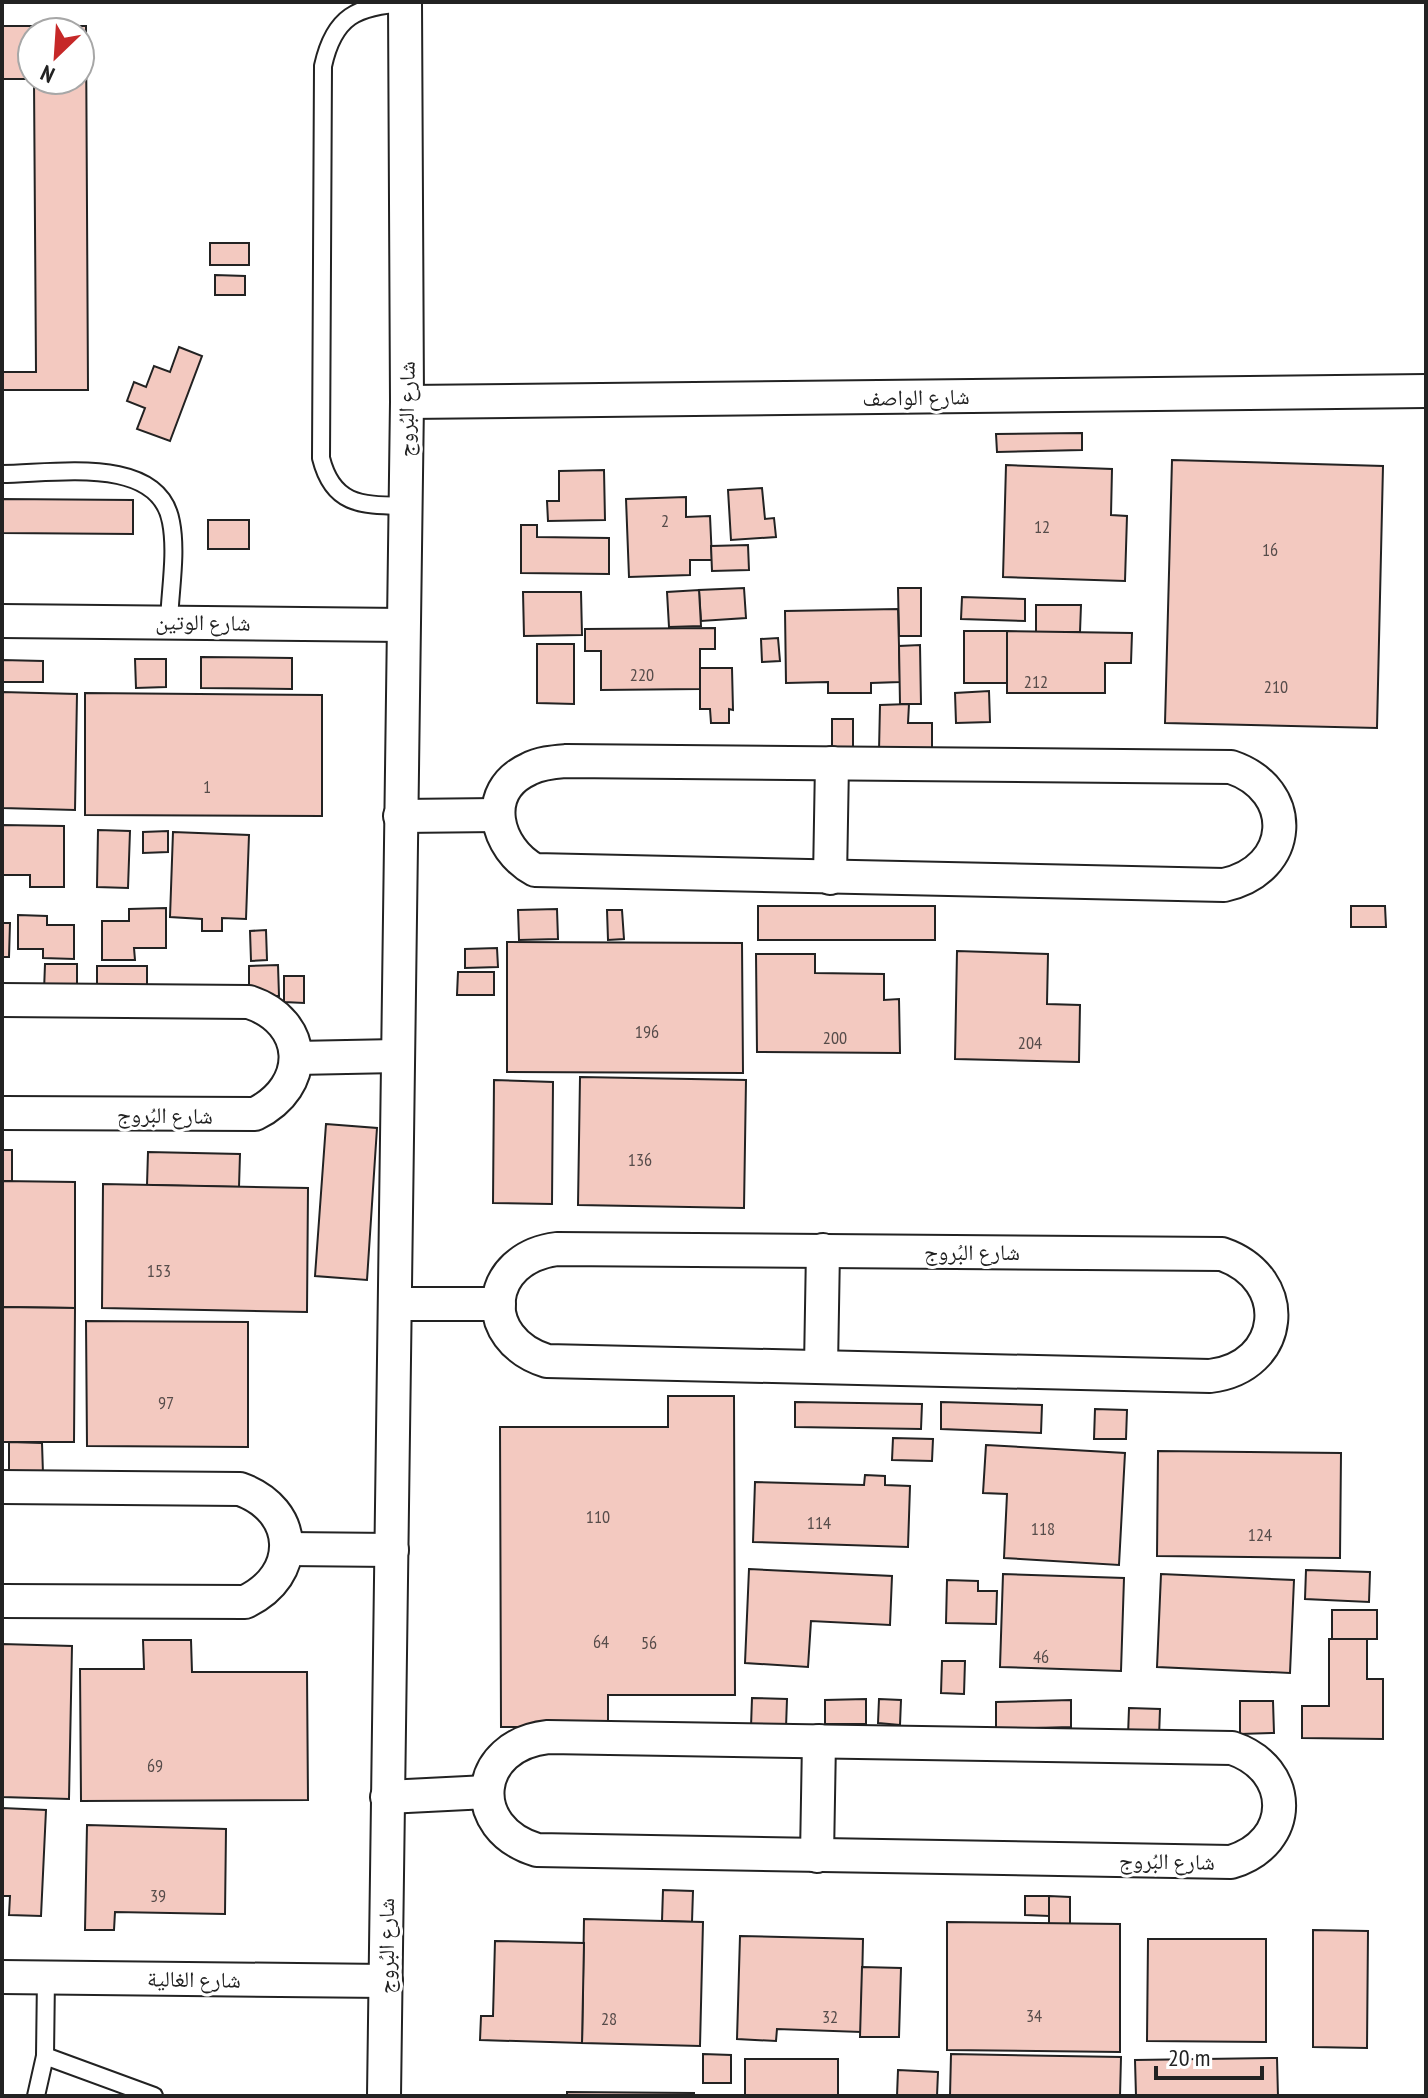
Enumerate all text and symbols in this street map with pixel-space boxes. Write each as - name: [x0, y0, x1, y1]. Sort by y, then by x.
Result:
- north arrow: [16, 16, 96, 96]
- text: N: [36, 59, 59, 89]
- street label: شارع البُروج: [391, 361, 421, 457]
- street label: شارع الواصف: [862, 382, 970, 412]
- house number: 2: [661, 509, 669, 532]
- house number: 12: [1034, 515, 1050, 538]
- house number: 16: [1262, 538, 1278, 561]
- street label: شارع الوتين: [155, 607, 251, 637]
- house number: 220: [630, 663, 654, 686]
- house number: 212: [1024, 670, 1048, 693]
- house number: 210: [1264, 675, 1288, 698]
- house number: 1: [203, 775, 211, 798]
- house number: 196: [635, 1020, 659, 1043]
- house number: 200: [823, 1026, 847, 1049]
- house number: 204: [1018, 1031, 1042, 1054]
- street label: شارع البُروج: [117, 1100, 213, 1130]
- house number: 136: [628, 1148, 652, 1171]
- street label: شارع البُروج: [924, 1238, 1020, 1266]
- house number: 153: [147, 1259, 171, 1282]
- house number: 97: [158, 1391, 174, 1414]
- house number: 110: [586, 1505, 610, 1528]
- house number: 114: [807, 1511, 831, 1534]
- house number: 118: [1031, 1517, 1055, 1540]
- house number: 124: [1248, 1523, 1272, 1546]
- house number: 64: [593, 1630, 609, 1653]
- house number: 56: [641, 1631, 657, 1654]
- house number: 46: [1033, 1645, 1049, 1668]
- house number: 69: [147, 1754, 163, 1777]
- street label: شارع البُروج: [1119, 1846, 1215, 1876]
- house number: 39: [150, 1884, 166, 1907]
- street label: شارع البُروج: [372, 1898, 400, 1994]
- street label: شارع الغالية: [147, 1964, 241, 1994]
- house number: 34: [1026, 2004, 1042, 2027]
- house number: 32: [822, 2005, 838, 2028]
- house number: 28: [601, 2007, 617, 2030]
- scale bar: [1156, 2030, 1262, 2080]
- text: 20 m: [1168, 2042, 1210, 2073]

